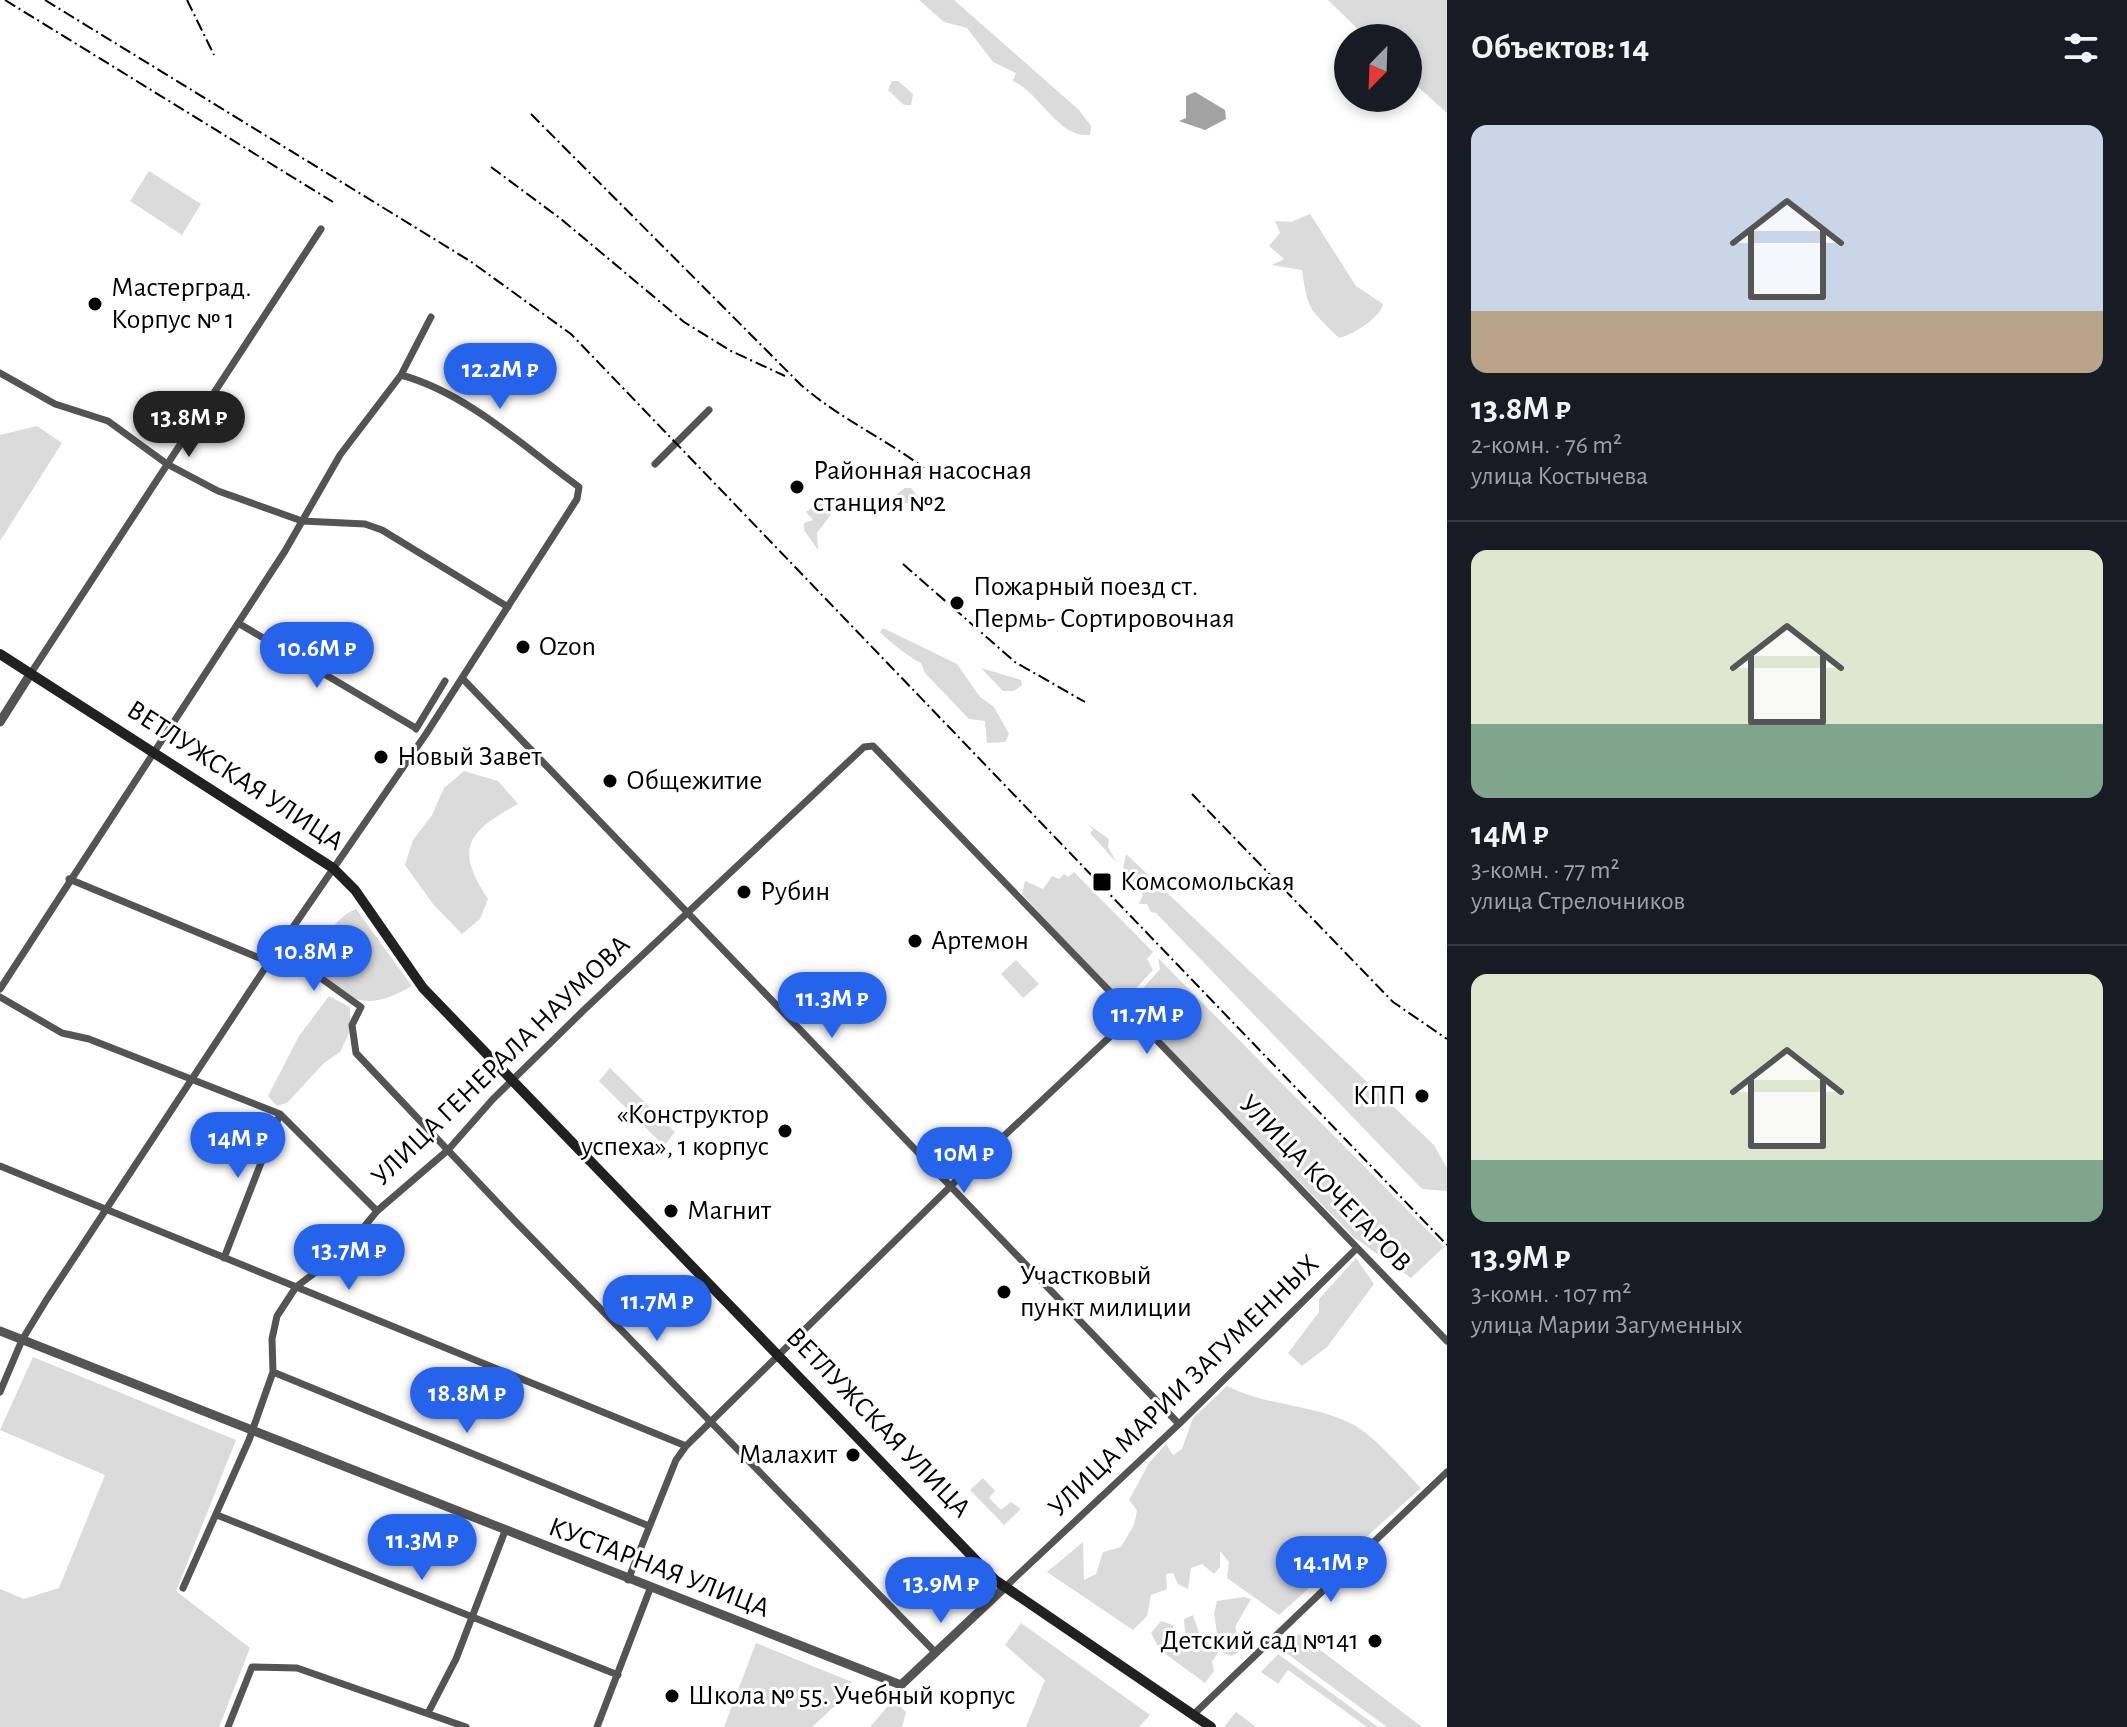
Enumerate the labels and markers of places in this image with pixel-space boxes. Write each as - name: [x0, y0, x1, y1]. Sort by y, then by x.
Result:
- place label: Мастерград. Корпус № 1: [111, 274, 252, 334]
- marker: Мастерград. Корпус № 1: [86, 295, 104, 313]
- pin: 12.2M ₽: [426, 343, 574, 411]
- pin: 13.8M ₽: [115, 391, 263, 459]
- place label: Районная насосная станция №2: [813, 457, 1032, 517]
- marker: Районная насосная станция №2: [788, 478, 806, 496]
- place label: Пожарный поезд ст. Пермь- Сортировочная: [973, 573, 1235, 633]
- marker: Пожарный поезд ст. Пермь- Сортировочная: [948, 594, 966, 612]
- pin: 10.6M ₽: [243, 622, 391, 690]
- place label: Ozon: [539, 633, 596, 661]
- marker: Ozon: [514, 638, 532, 656]
- place label: Новый Завет: [397, 743, 542, 771]
- marker: Новый Завет: [372, 748, 390, 766]
- place label: Общежитие: [626, 767, 762, 795]
- marker: Общежитие: [601, 772, 619, 790]
- place label: Комсомольская: [1120, 868, 1295, 896]
- marker: Комсомольская: [1091, 871, 1113, 893]
- place label: Рубин: [760, 878, 830, 906]
- marker: Рубин: [735, 883, 753, 901]
- pin: 10.8M ₽: [240, 925, 388, 993]
- place label: Артемон: [931, 927, 1029, 955]
- marker: Артемон: [906, 932, 924, 950]
- pin: 11.3M ₽: [758, 972, 906, 1040]
- pin: 11.7M ₽: [1073, 988, 1221, 1056]
- place label: КПП: [1353, 1082, 1406, 1110]
- marker: КПП: [1413, 1087, 1431, 1105]
- place label: «Конструктор успеха», 1 корпус: [580, 1101, 769, 1161]
- pin: 14M ₽: [182, 1112, 294, 1180]
- marker: «Конструктор успеха», 1 корпус: [776, 1122, 794, 1140]
- pin: 10M ₽: [908, 1127, 1020, 1195]
- place label: Магнит: [687, 1197, 772, 1225]
- marker: Магнит: [662, 1202, 680, 1220]
- pin: 13.7M ₽: [275, 1224, 423, 1292]
- place label: Участковый пункт милиции: [1020, 1262, 1192, 1322]
- pin: 11.7M ₽: [583, 1275, 731, 1343]
- marker: Участковый пункт милиции: [995, 1283, 1013, 1301]
- pin: 18.8M ₽: [393, 1367, 541, 1435]
- place label: Малахит: [739, 1441, 838, 1469]
- marker: Малахит: [844, 1446, 862, 1464]
- pin: 11.3M ₽: [348, 1514, 496, 1582]
- pin: 14.1M ₽: [1257, 1536, 1405, 1604]
- pin: 13.9M ₽: [867, 1557, 1015, 1625]
- place label: Детский сад №141: [1160, 1627, 1359, 1655]
- marker: Детский сад №141: [1366, 1632, 1384, 1650]
- place label: Школа № 55. Учебный корпус: [688, 1682, 1016, 1710]
- marker: Школа № 55. Учебный корпус: [663, 1687, 681, 1705]

